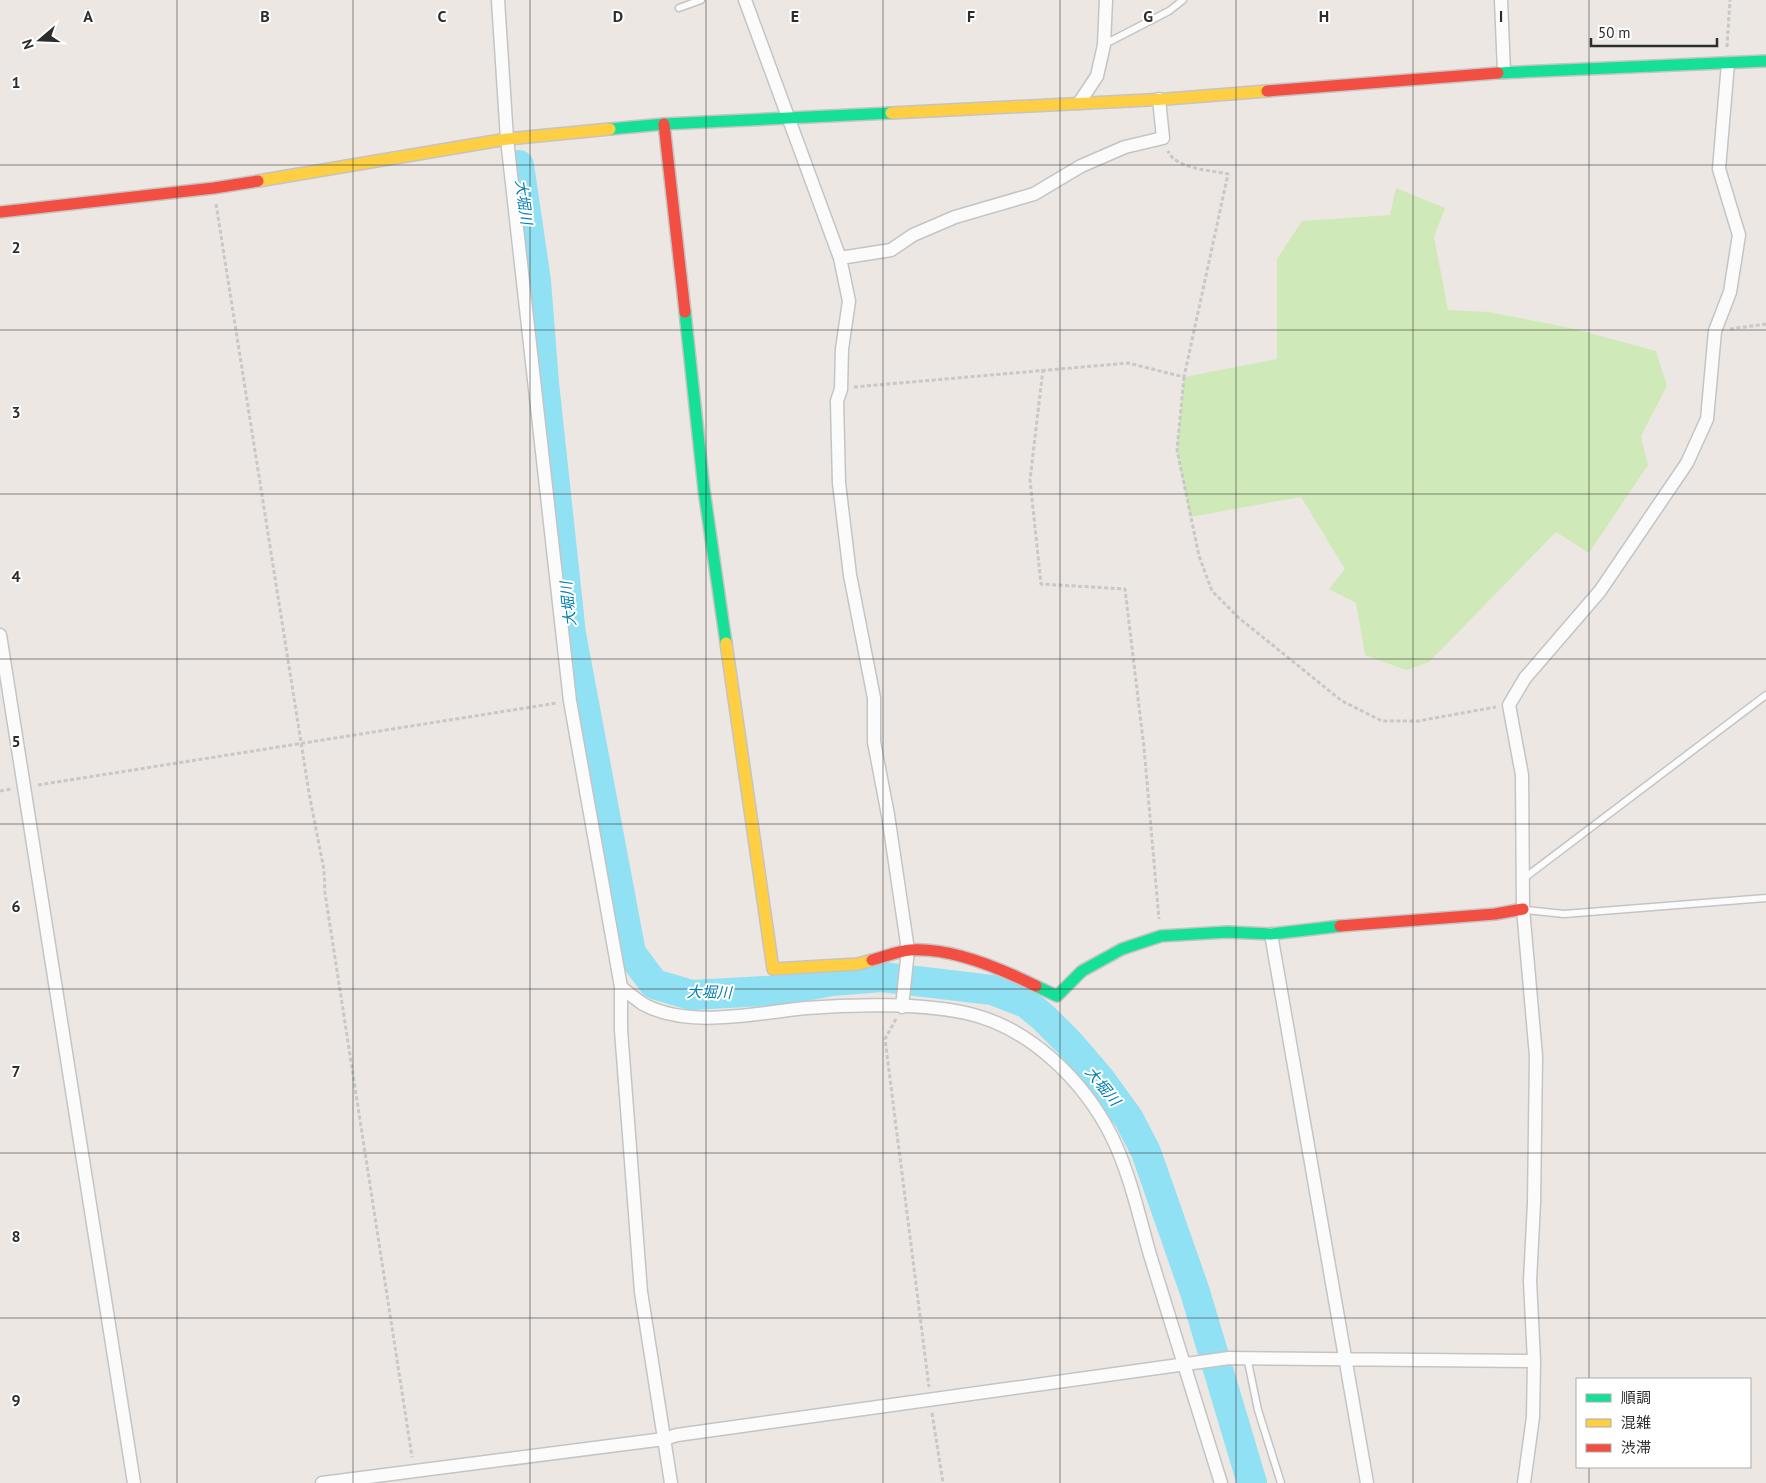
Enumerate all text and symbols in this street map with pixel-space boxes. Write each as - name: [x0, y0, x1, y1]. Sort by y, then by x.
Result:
- text: A: [83, 6, 93, 26]
- text: B: [260, 6, 270, 26]
- text: C: [438, 6, 447, 26]
- text: D: [613, 6, 623, 26]
- text: E: [791, 6, 799, 26]
- text: F: [967, 6, 975, 26]
- text: G: [1143, 6, 1153, 26]
- text: H: [1319, 6, 1329, 26]
- text: I: [1499, 6, 1503, 26]
- north arrow: [15, 15, 65, 65]
- scale bar: [1591, 15, 1717, 47]
- text: 50 m: [1598, 23, 1631, 42]
- text: N: [18, 37, 38, 52]
- text: 1: [11, 72, 21, 92]
- water label: 大堀川: [511, 178, 537, 228]
- text: 2: [11, 237, 21, 257]
- text: 3: [11, 402, 21, 422]
- text: 4: [11, 566, 21, 586]
- water label: 大堀川: [556, 579, 580, 627]
- text: 5: [11, 731, 21, 751]
- text: 6: [11, 896, 21, 916]
- water label: 大堀川: [686, 982, 734, 1002]
- text: 7: [11, 1061, 21, 1081]
- water label: 大堀川: [1081, 1063, 1126, 1111]
- text: 8: [11, 1226, 21, 1246]
- legend: [1576, 1378, 1751, 1468]
- text: 順調: [1621, 1388, 1651, 1407]
- text: 9: [11, 1390, 21, 1410]
- text: 混雑: [1621, 1413, 1651, 1432]
- text: 渋滞: [1621, 1438, 1651, 1457]

